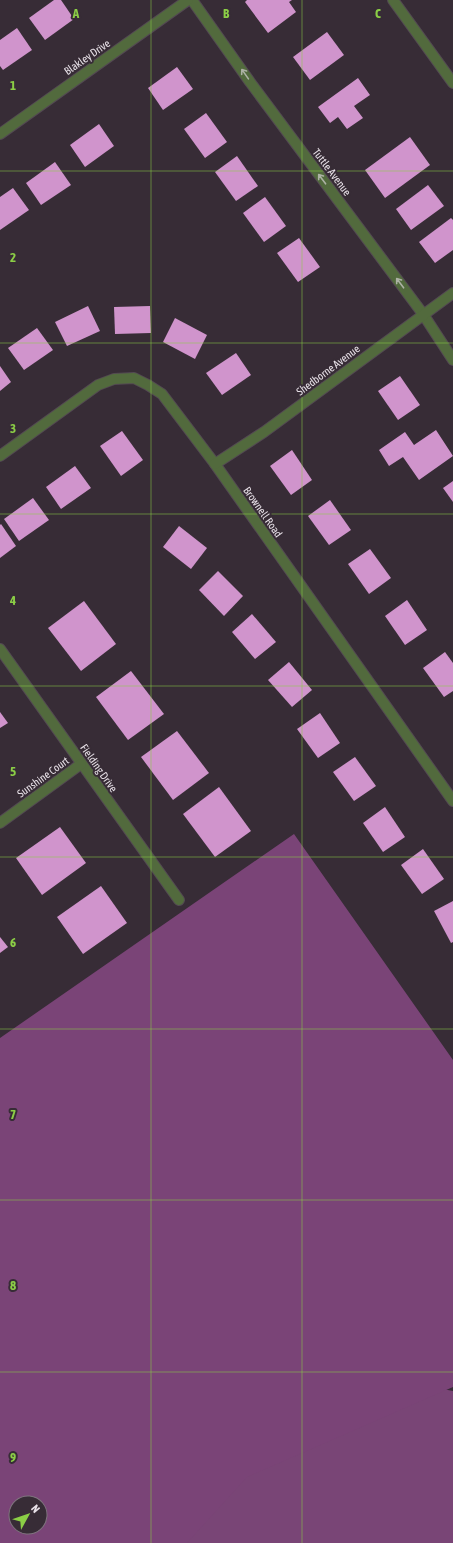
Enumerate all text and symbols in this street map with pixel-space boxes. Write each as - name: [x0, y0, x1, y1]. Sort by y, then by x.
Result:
- text: A: [72, 6, 80, 21]
- text: B: [223, 6, 230, 21]
- text: C: [375, 6, 381, 21]
- street label: Blakley Drive: [62, 37, 112, 77]
- one-way arrow: [241, 69, 249, 80]
- text: 1: [10, 78, 16, 93]
- street label: Tuttle Avenue: [310, 146, 354, 198]
- one-way arrow: [318, 173, 326, 184]
- text: 2: [10, 250, 16, 265]
- one-way arrow: [396, 278, 404, 289]
- street label: Shedborne Avenue: [294, 342, 362, 398]
- text: 3: [10, 421, 16, 436]
- street label: Brownell Road: [241, 484, 285, 540]
- text: 4: [9, 593, 16, 608]
- street label: Fielding Drive: [78, 742, 120, 794]
- street label: Sunshine Court: [15, 754, 71, 800]
- text: 5: [10, 764, 16, 779]
- text: 6: [10, 935, 16, 950]
- text: 7: [10, 1107, 16, 1122]
- text: 8: [10, 1278, 16, 1293]
- text: 9: [10, 1450, 16, 1465]
- north arrow: [8, 1495, 48, 1535]
- text: N: [29, 1502, 42, 1515]

